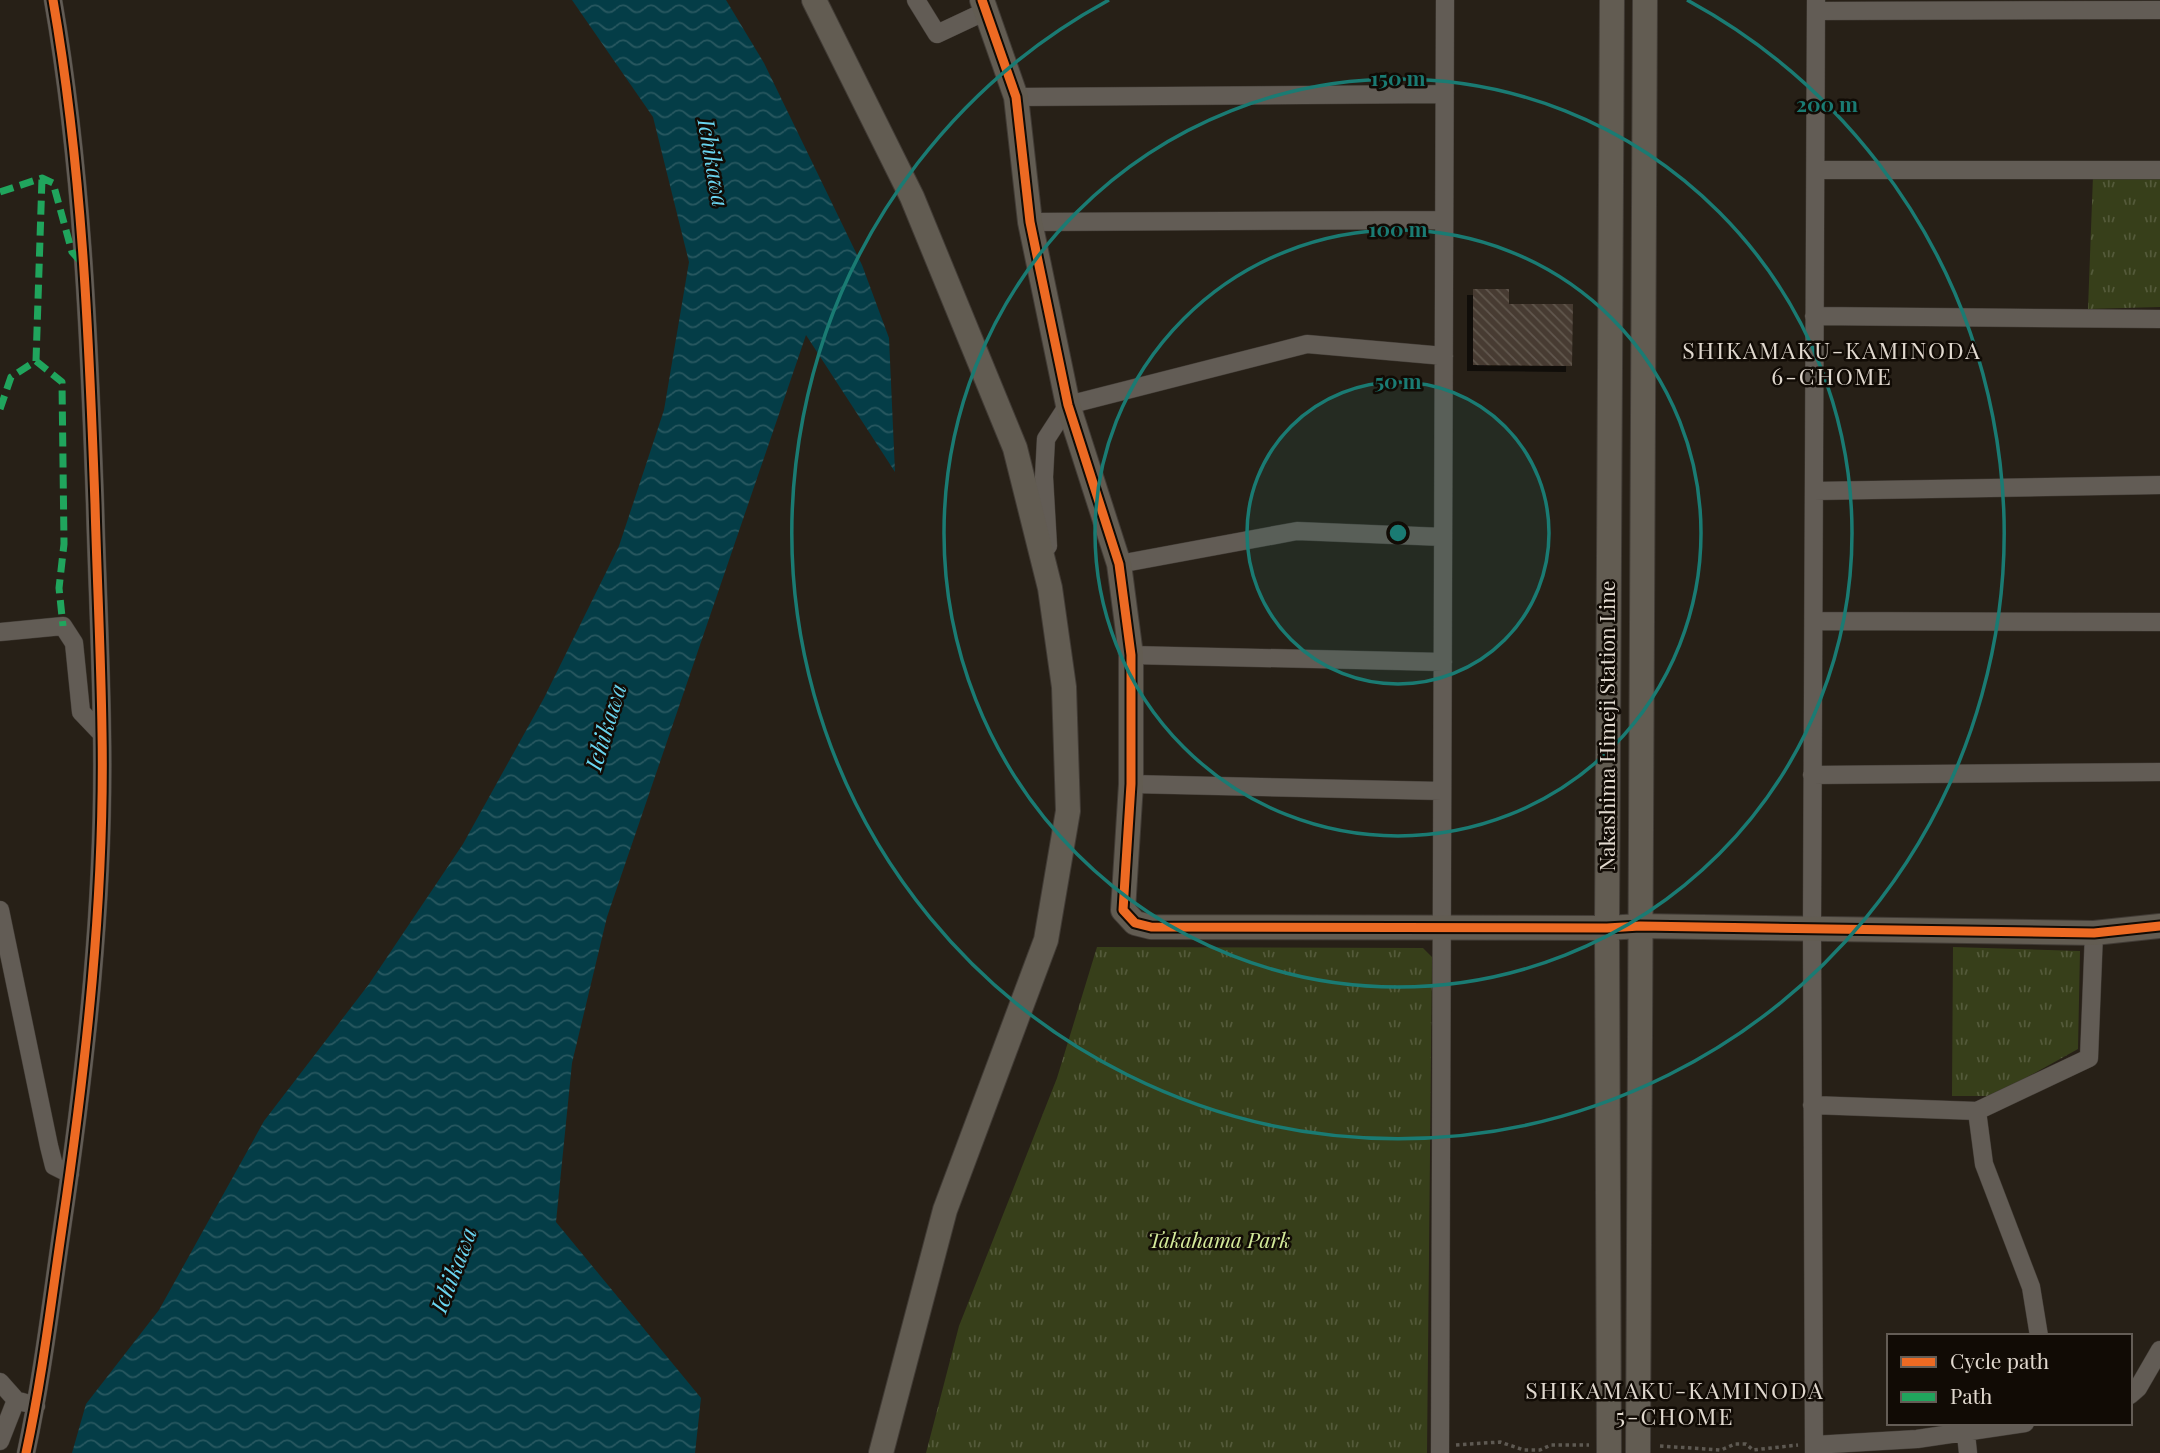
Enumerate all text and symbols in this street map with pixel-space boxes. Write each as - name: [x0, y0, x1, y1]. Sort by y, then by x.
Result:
- text: 150 m: [1371, 63, 1425, 91]
- text: 200 m: [1796, 89, 1858, 117]
- water label: Ichikawa: [691, 115, 737, 209]
- text: 100 m: [1368, 214, 1428, 242]
- district label: SHIKAMAKU-KAMINODA 6-CHOME: [1682, 334, 1982, 391]
- text: 50 m: [1374, 366, 1422, 394]
- centre of rings: [1386, 521, 1410, 545]
- street label: Nakashima Himeji Station Line: [1592, 581, 1620, 871]
- water label: Ichikawa: [576, 679, 632, 775]
- water label: Ichikawa: [422, 1222, 483, 1317]
- park label: Takahama Park: [1148, 1225, 1290, 1253]
- legend: [1887, 1334, 2132, 1425]
- text: Cycle path: [1950, 1346, 2050, 1374]
- district label: SHIKAMAKU-KAMINODA 5-CHOME: [1525, 1374, 1825, 1431]
- text: Path: [1950, 1381, 1993, 1409]

